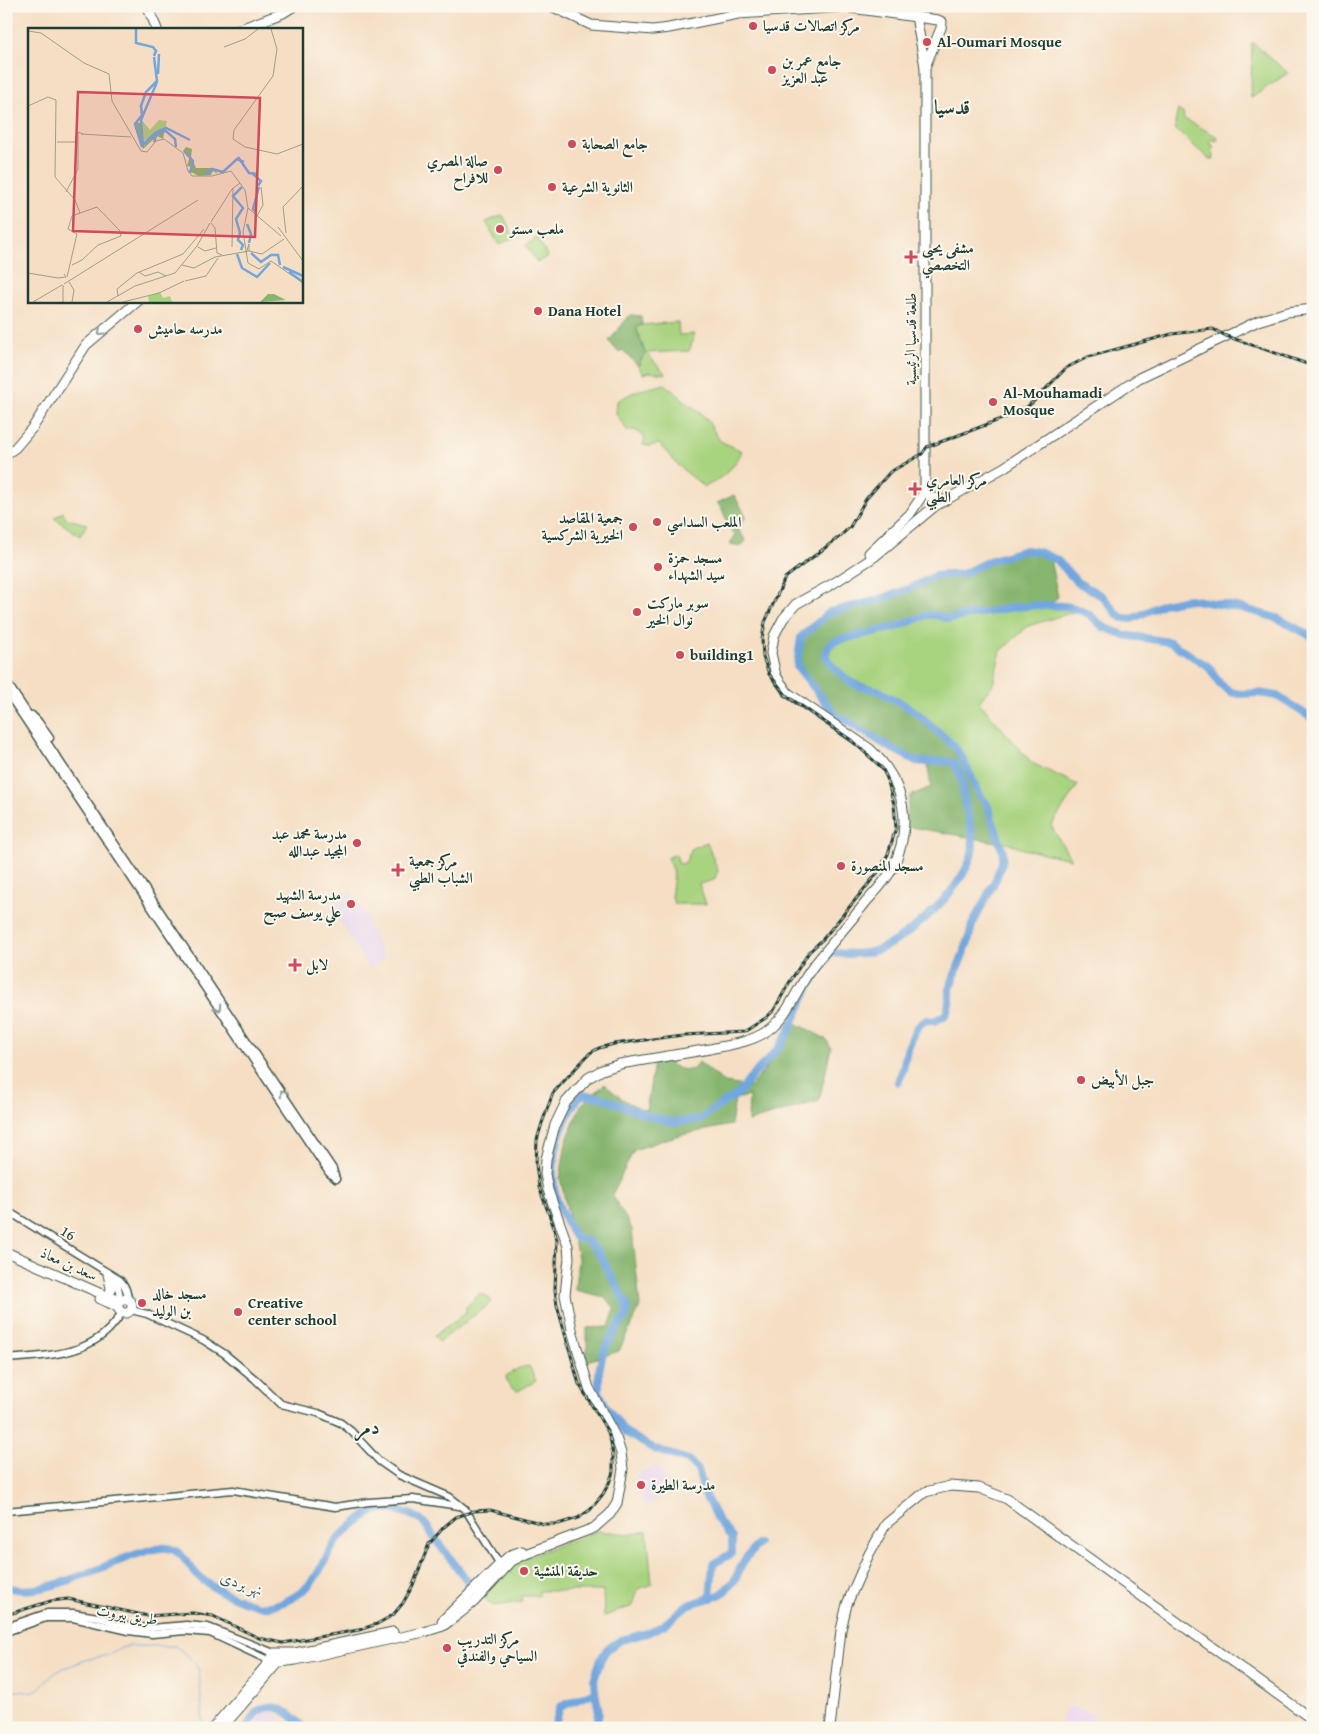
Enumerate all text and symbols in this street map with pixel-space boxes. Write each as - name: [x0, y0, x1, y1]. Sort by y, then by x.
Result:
- place label: مركز اتصالات قدسيا: [763, 15, 860, 36]
- marker: مركز اتصالات قدسيا: [747, 20, 759, 32]
- inset map: [28, 28, 302, 302]
- place label: Al-Oumari Mosque: [937, 31, 1062, 52]
- marker: Al-Oumari Mosque: [921, 36, 933, 48]
- place label: جامع عمر بن عبد العزيز: [780, 50, 841, 88]
- marker: جامع عمر بن عبد العزيز: [766, 64, 778, 76]
- district label: قدسيا: [934, 92, 970, 121]
- place label: جامع الصحابة: [582, 133, 648, 158]
- marker: جامع الصحابة: [566, 138, 578, 150]
- place label: صالة المصري للافراح: [427, 150, 488, 192]
- marker: صالة المصري للافراح: [492, 164, 504, 176]
- place label: الثانوية الشرعية: [562, 176, 633, 198]
- marker: الثانوية الشرعية: [546, 181, 558, 193]
- place label: ملعب مستو: [508, 218, 564, 239]
- marker: ملعب مستو: [494, 223, 506, 235]
- place label: مشفى يحيى التخصصي: [922, 237, 974, 279]
- marker: مشفى يحيى التخصصي: [904, 250, 918, 264]
- street label: طلعة قدسيا الرئيسية: [900, 293, 921, 385]
- place label: Dana Hotel: [548, 300, 622, 321]
- marker: Dana Hotel: [532, 305, 544, 317]
- place label: مدرسه حاميش: [148, 318, 223, 339]
- marker: مدرسه حاميش: [132, 323, 144, 335]
- one-way arrow: [97, 326, 106, 335]
- place label: Al-Mouhamadi Mosque: [1003, 382, 1103, 420]
- marker: Al-Mouhamadi Mosque: [987, 396, 999, 408]
- place label: مركز العامري الطبي: [926, 469, 987, 511]
- marker: مركز العامري الطبي: [908, 482, 922, 496]
- place label: جمعية المقاصد الخيرية الشركسية: [542, 507, 623, 546]
- place label: الملعب السداسي: [667, 511, 741, 536]
- marker: الملعب السداسي: [651, 516, 663, 528]
- marker: جمعية المقاصد الخيرية الشركسية: [627, 521, 639, 533]
- place label: مسجد حمزة سيد الشهداء: [668, 547, 725, 585]
- marker: مسجد حمزة سيد الشهداء: [652, 561, 664, 573]
- place label: سوبر ماركت نوال الخير: [645, 592, 709, 630]
- marker: سوبر ماركت نوال الخير: [631, 606, 643, 618]
- place label: building1: [690, 644, 754, 665]
- marker: building1: [674, 649, 686, 661]
- place label: مدرسة محمد عبد المجيد عبدالله: [271, 823, 347, 861]
- marker: مدرسة محمد عبد المجيد عبدالله: [351, 837, 363, 849]
- place label: مركز جمعية الشباب الطبي: [409, 850, 473, 892]
- place label: مسجد المنصورة: [851, 855, 924, 876]
- marker: مسجد المنصورة: [835, 860, 847, 872]
- marker: مركز جمعية الشباب الطبي: [391, 863, 405, 877]
- place label: مدرسة الشهيد علي يوسف صبح: [263, 884, 341, 927]
- marker: مدرسة الشهيد علي يوسف صبح: [345, 898, 357, 910]
- place label: لابل: [306, 954, 329, 976]
- marker: لابل: [288, 958, 302, 972]
- one-way arrow: [211, 1003, 221, 1012]
- place label: جبل الأبيض: [1091, 1069, 1154, 1091]
- marker: جبل الأبيض: [1075, 1074, 1087, 1086]
- one-way arrow: [280, 1090, 289, 1099]
- street label: 16: [57, 1220, 80, 1245]
- street label: سعد بن معاذ: [37, 1242, 101, 1285]
- place label: مسجد خالد بن الوليد: [152, 1283, 207, 1321]
- place label: Creative center school: [248, 1292, 337, 1330]
- marker: مسجد خالد بن الوليد: [136, 1297, 148, 1309]
- marker: Creative center school: [232, 1306, 244, 1318]
- district label: دمر: [354, 1412, 380, 1442]
- place label: مدرسة الطيرة: [651, 1474, 715, 1495]
- marker: مدرسة الطيرة: [635, 1479, 647, 1491]
- place label: حديقة المنشية: [534, 1560, 598, 1581]
- water label: نهر بردى: [217, 1564, 267, 1602]
- marker: حديقة المنشية: [518, 1565, 530, 1577]
- street label: طريق بيروت: [95, 1599, 159, 1630]
- place label: مركز التدريب السياحي والفندقي: [456, 1628, 537, 1668]
- marker: مركز التدريب السياحي والفندقي: [441, 1642, 453, 1654]

